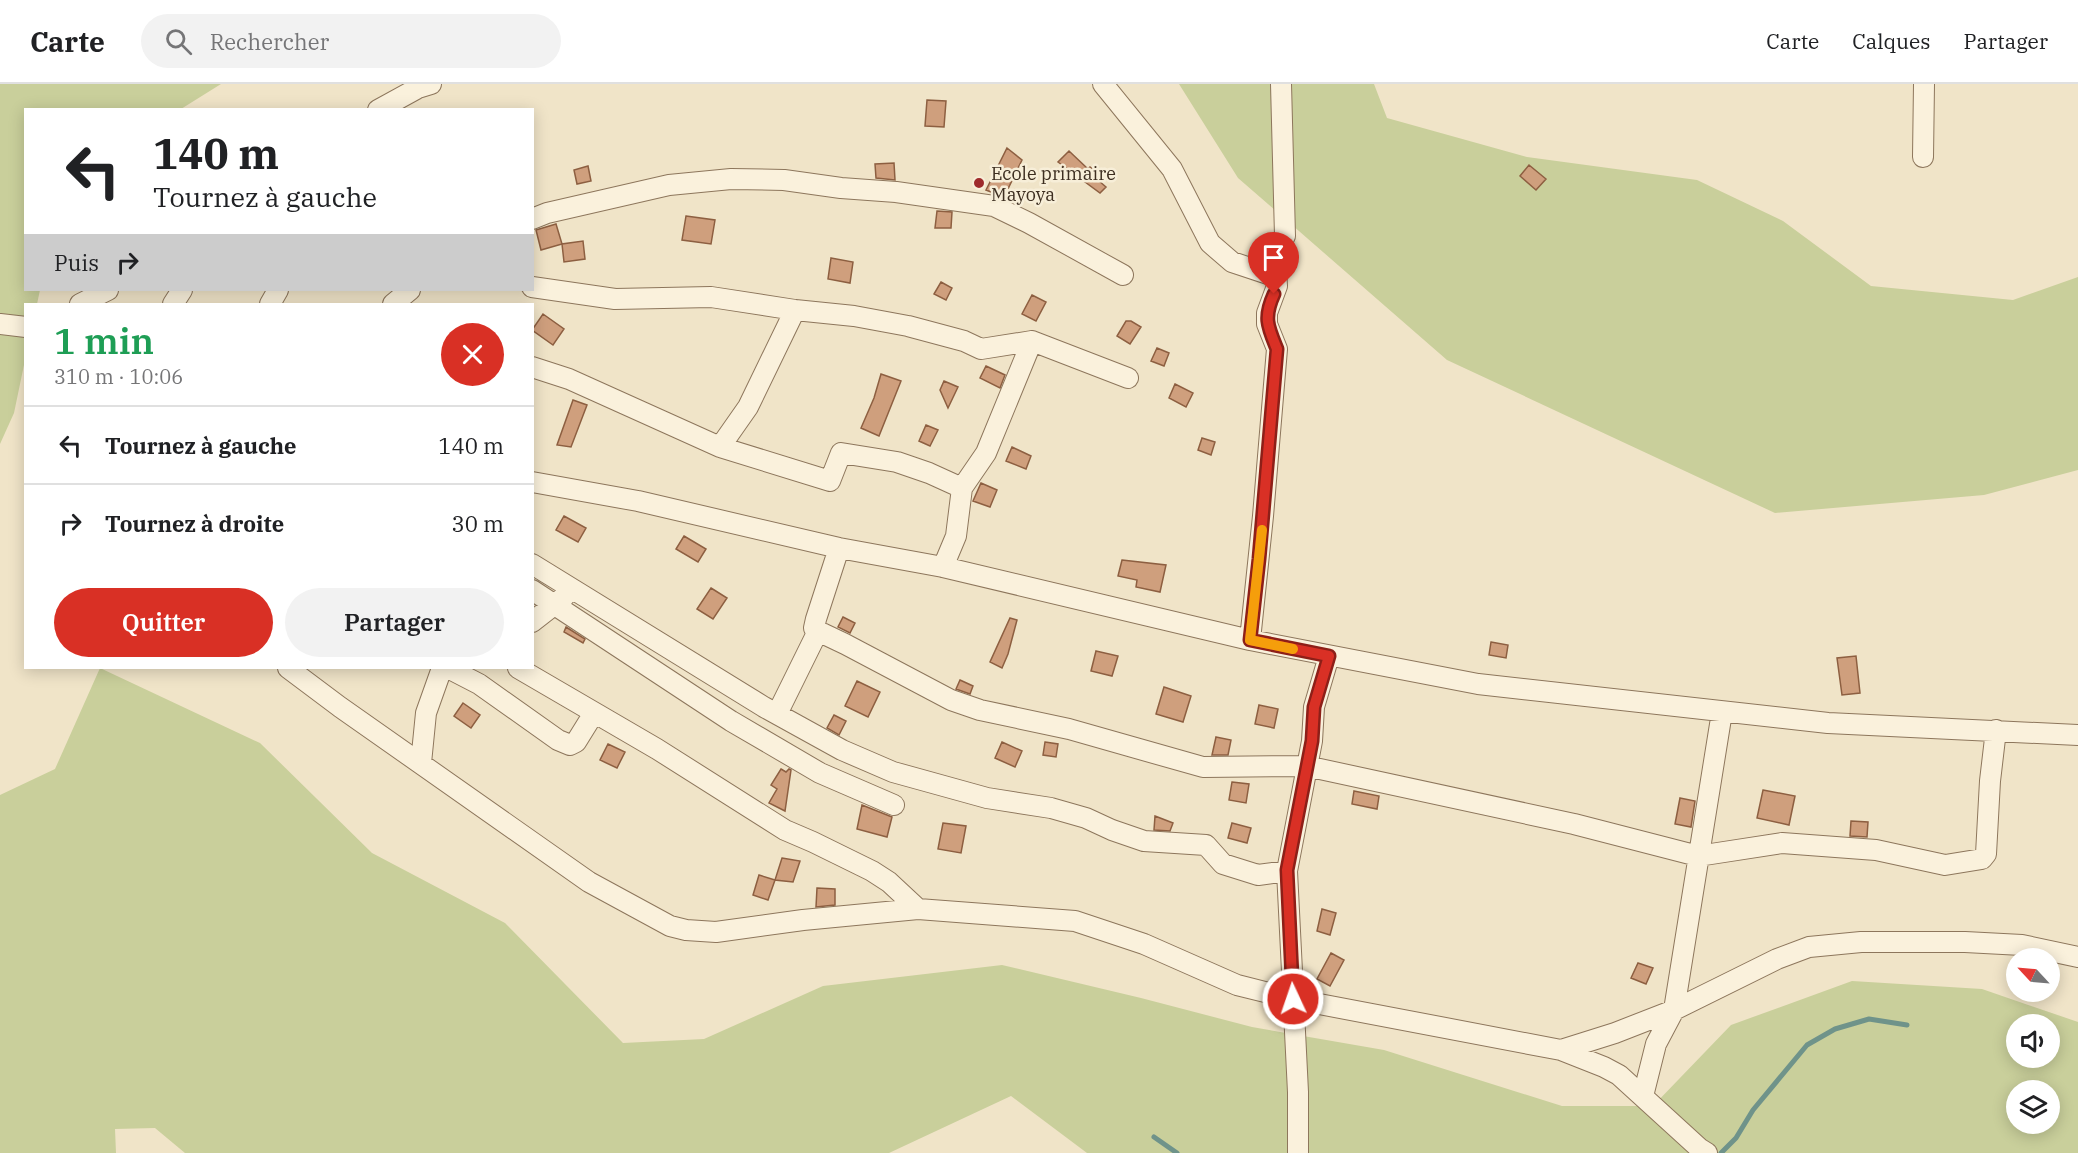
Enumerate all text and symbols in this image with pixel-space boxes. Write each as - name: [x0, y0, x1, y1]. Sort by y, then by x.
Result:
- search box: [141, 14, 561, 68]
- text: Carte: [30, 23, 105, 60]
- icon: search: [162, 25, 195, 58]
- text: Rechercher: [210, 27, 329, 56]
- text: Carte: [1766, 27, 1819, 55]
- text: Calques: [1852, 27, 1931, 55]
- text: Partager: [1964, 27, 2048, 55]
- text: 140 m: [153, 126, 279, 181]
- icon: left: [54, 132, 132, 210]
- place label: Ecole primaire Mayoya: [991, 162, 1116, 206]
- marker: Ecole primaire Mayoya: [972, 176, 986, 190]
- text: Tournez à gauche: [153, 179, 377, 214]
- pin: [1248, 232, 1299, 294]
- icon: arrive: [1257, 241, 1290, 274]
- icon: right: [111, 246, 144, 279]
- text: Puis: [54, 248, 99, 277]
- text: 1 min: [54, 317, 154, 364]
- button: close: [441, 323, 504, 386]
- text: 310 m · 10:06: [54, 363, 183, 390]
- icon: left: [54, 429, 87, 462]
- text: Tournez à gauche: [105, 431, 296, 460]
- text: 140 m: [438, 431, 504, 460]
- icon: right: [54, 507, 87, 540]
- text: Tournez à droite: [105, 509, 284, 538]
- text: 30 m: [452, 509, 504, 538]
- button: Quitter: [54, 588, 273, 657]
- button: Partager: [285, 588, 504, 657]
- north arrow: [2006, 948, 2060, 1002]
- map controls: [2006, 948, 2060, 1134]
- position arrow: [1261, 967, 1325, 1031]
- button: sound: [2006, 1014, 2060, 1068]
- button: layers: [2006, 1080, 2060, 1134]

